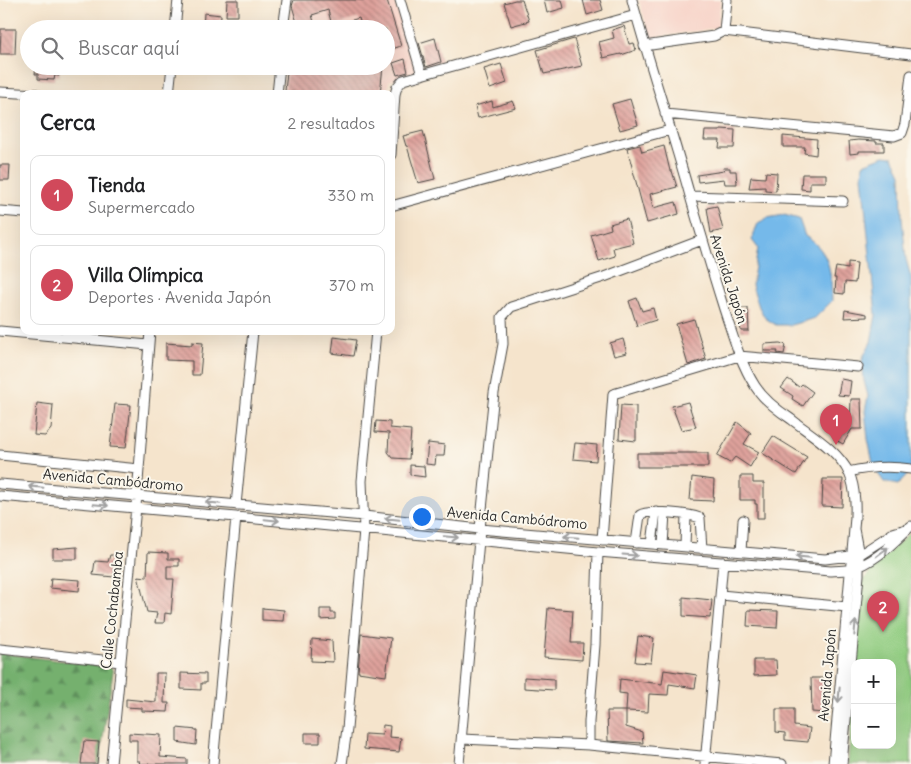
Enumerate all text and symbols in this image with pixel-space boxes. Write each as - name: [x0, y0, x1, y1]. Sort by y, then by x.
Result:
- search box: [20, 20, 395, 75]
- icon: search: [38, 34, 66, 62]
- text: Buscar aquí: [78, 36, 179, 60]
- text: Cerca: [40, 109, 95, 136]
- text: 2 resultados: [287, 113, 375, 133]
- text: Tienda: [88, 173, 145, 197]
- text: 1: [54, 185, 60, 205]
- text: 330 m: [327, 185, 374, 205]
- text: Supermercado: [88, 197, 195, 217]
- street label: Avenida Japón: [706, 232, 752, 326]
- text: Villa Olímpica: [88, 263, 203, 287]
- text: 2: [53, 275, 61, 295]
- text: 370 m: [329, 275, 374, 295]
- text: Deportes · Avenida Japón: [88, 287, 271, 307]
- pin: 1: [820, 404, 852, 445]
- street label: Avenida Cambódromo: [42, 465, 184, 495]
- one-way arrow: [28, 482, 44, 492]
- one-way arrow: [205, 498, 221, 507]
- one-way arrow: [93, 500, 109, 509]
- street label: Avenida Cambódromo: [446, 503, 588, 533]
- your location: [409, 504, 435, 530]
- one-way arrow: [385, 514, 401, 524]
- one-way arrow: [263, 515, 279, 525]
- one-way arrow: [443, 533, 459, 542]
- one-way arrow: [564, 533, 580, 542]
- one-way arrow: [875, 547, 888, 558]
- street label: Calle Cochabamba: [97, 550, 127, 670]
- one-way arrow: [622, 550, 638, 559]
- one-way arrow: [795, 552, 811, 562]
- pin: 2: [867, 591, 899, 632]
- one-way arrow: [850, 621, 859, 637]
- street label: Avenida Japón: [814, 628, 840, 722]
- map controls: [851, 659, 896, 749]
- button: +: [851, 659, 896, 704]
- one-way arrow: [834, 687, 844, 703]
- button: −: [851, 704, 896, 749]

